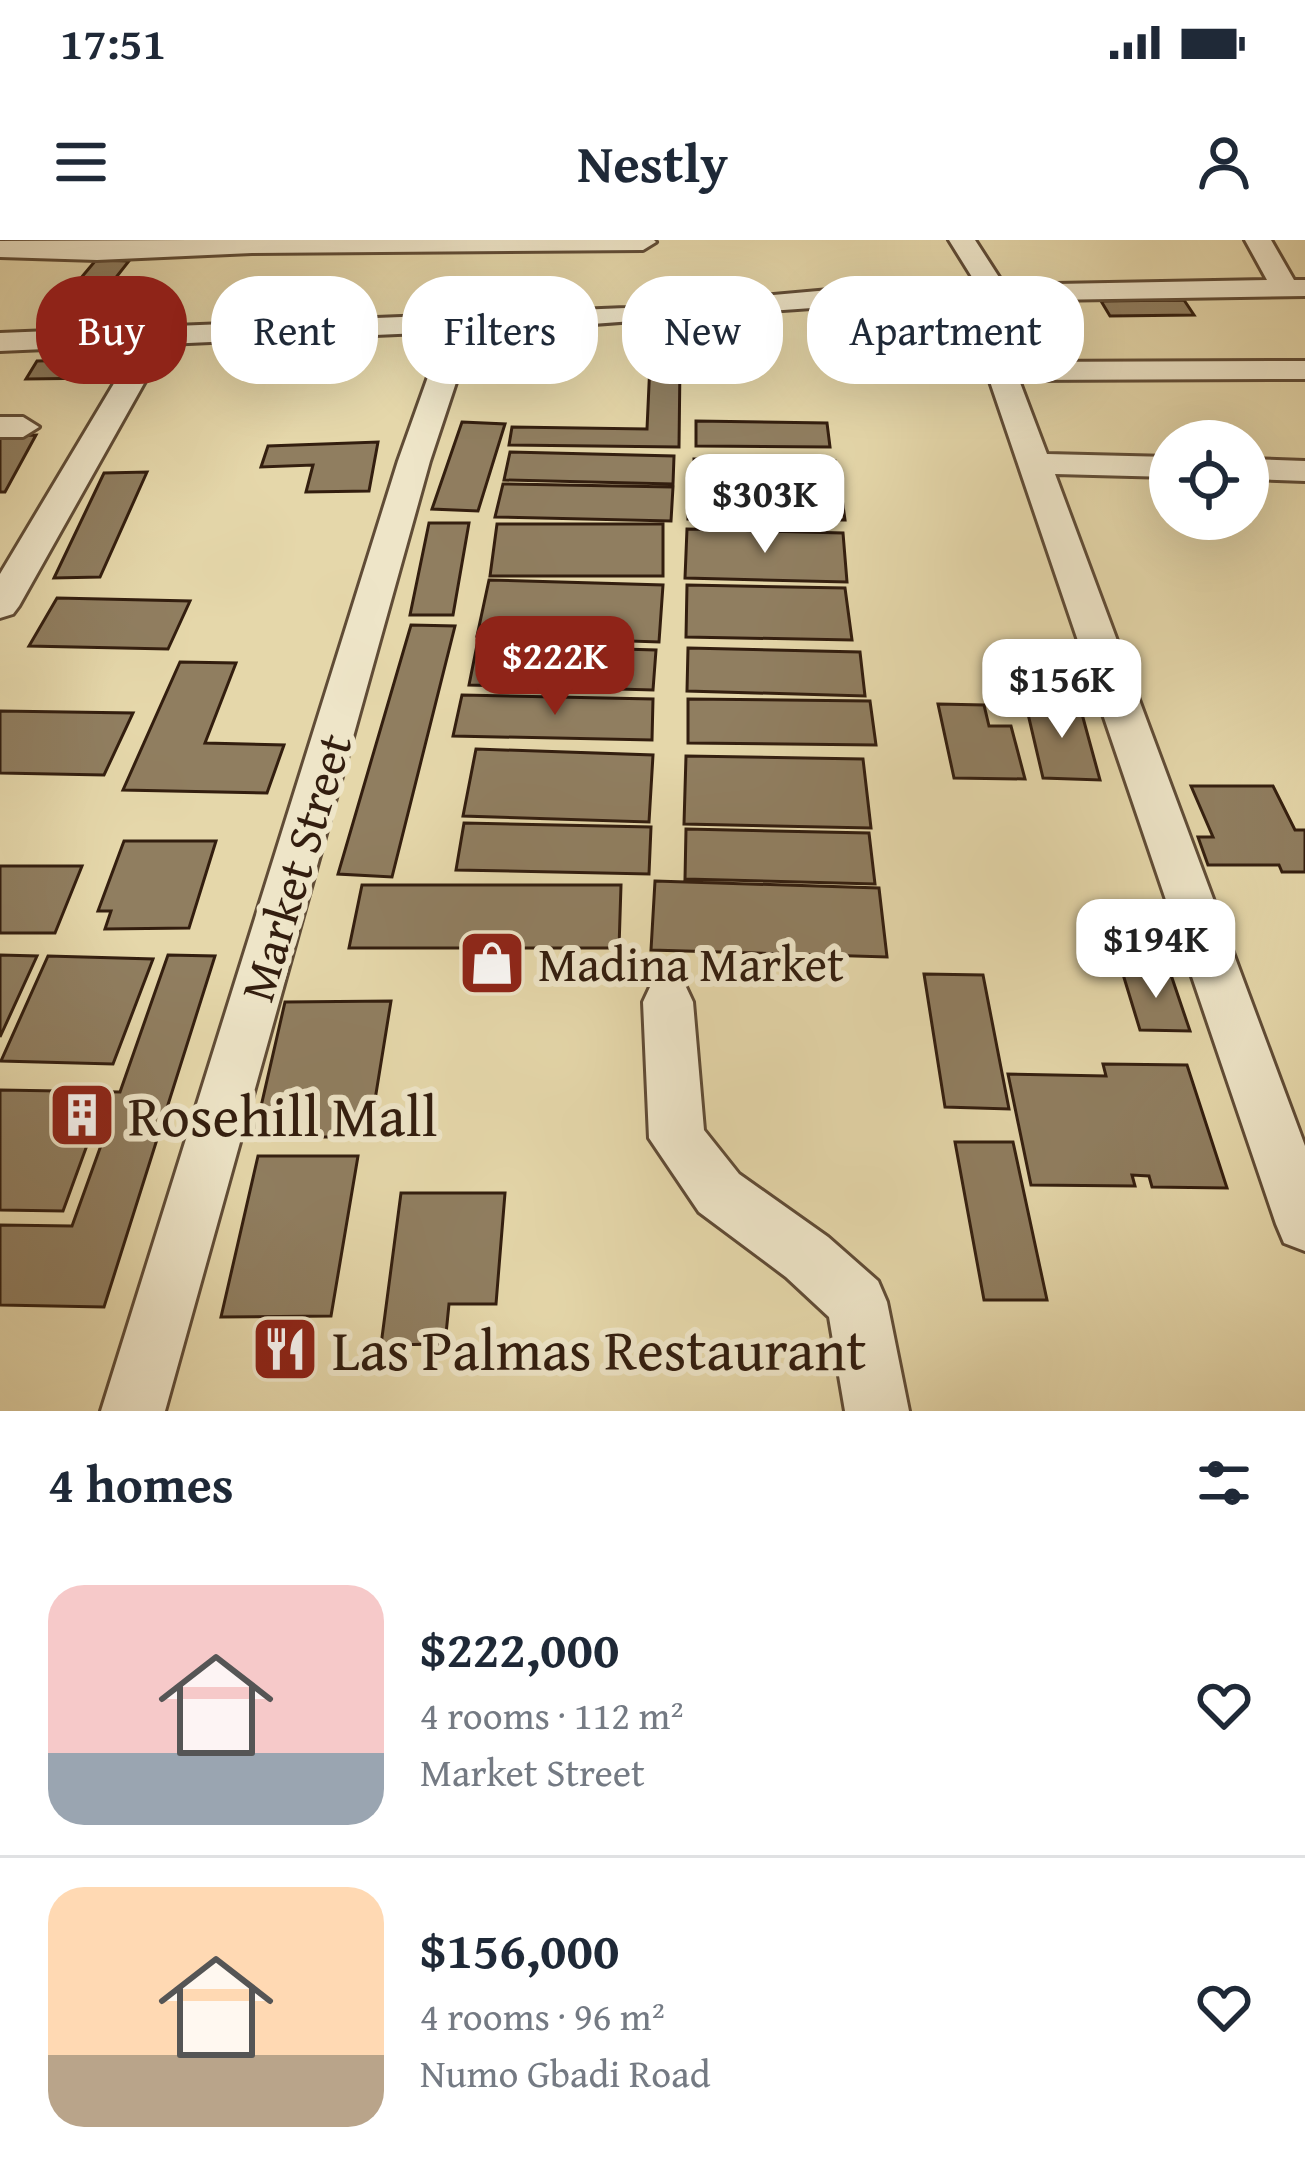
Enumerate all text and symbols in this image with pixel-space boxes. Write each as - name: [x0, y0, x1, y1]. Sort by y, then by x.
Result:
- text: 17:51: [60, 10, 166, 75]
- text: Nestly: [577, 123, 728, 202]
- icon: menu: [48, 129, 114, 195]
- icon: person: [1191, 129, 1257, 195]
- chip: Buy: [36, 276, 187, 384]
- chip: Rent: [211, 276, 378, 384]
- chip: Filters: [402, 276, 598, 384]
- chip: New: [622, 276, 783, 384]
- chip: Apartment: [807, 276, 1084, 384]
- map controls: [1149, 420, 1269, 540]
- button: locate: [1149, 420, 1269, 540]
- pin: $303K: [681, 454, 849, 556]
- text: $303K: [712, 464, 818, 521]
- pin: $222K: [471, 616, 639, 718]
- text: $222K: [502, 626, 608, 683]
- pin: $156K: [978, 639, 1146, 741]
- text: $156K: [1009, 649, 1115, 706]
- street label: Market Street: [221, 724, 369, 1010]
- pin: $194K: [1072, 899, 1240, 1001]
- text: $194K: [1103, 909, 1209, 966]
- shop icon: Madina Market: [457, 928, 527, 998]
- place label: Madina Market: [538, 928, 844, 999]
- place label: Rosehill Mall: [128, 1073, 438, 1157]
- building icon: Rosehill Mall: [47, 1080, 117, 1150]
- place label: Las Palmas Restaurant: [332, 1307, 866, 1391]
- restaurant icon: Las Palmas Restaurant: [250, 1314, 320, 1384]
- text: 4 homes: [48, 1446, 234, 1521]
- icon: filters: [1191, 1450, 1257, 1516]
- text: $222,000: [420, 1611, 619, 1686]
- icon: home: [144, 1633, 288, 1777]
- icon: heart: [1191, 1672, 1257, 1738]
- text: 4 rooms · 112 m²: [420, 1686, 684, 1743]
- text: Market Street: [420, 1743, 645, 1800]
- text: $156,000: [420, 1912, 619, 1987]
- icon: home: [144, 1935, 288, 2079]
- icon: heart: [1191, 1974, 1257, 2040]
- text: 4 rooms · 96 m²: [420, 1987, 665, 2044]
- text: Numo Gbadi Road: [420, 2044, 711, 2101]

